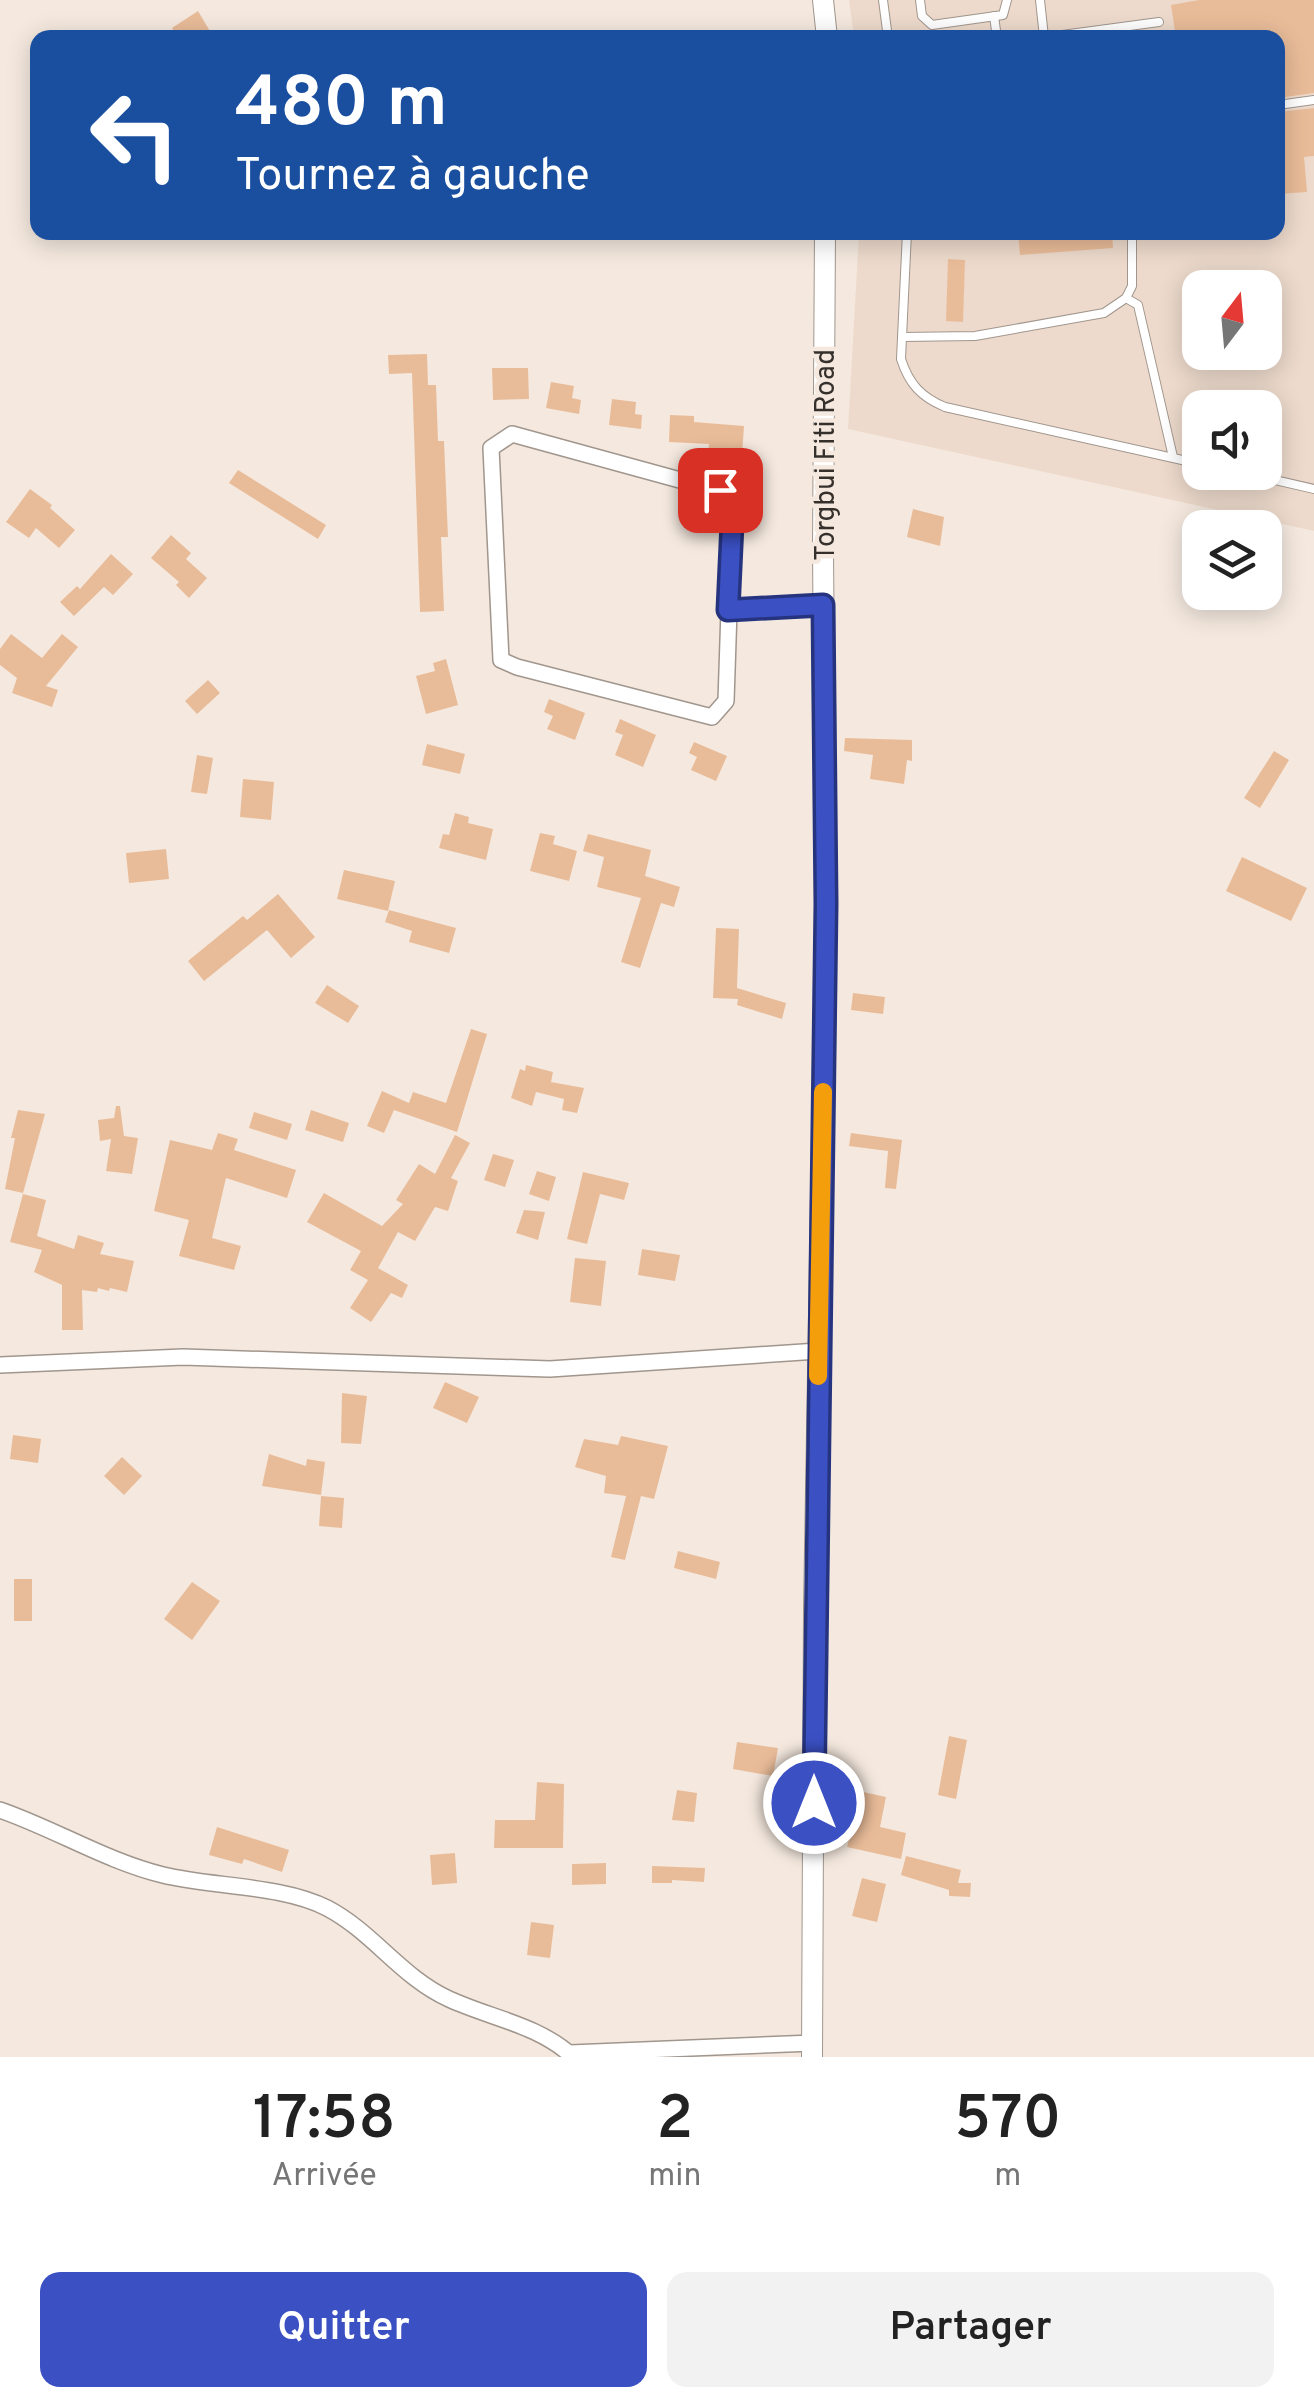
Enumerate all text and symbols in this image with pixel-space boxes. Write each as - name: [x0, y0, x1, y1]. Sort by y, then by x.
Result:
- text: 480 m: [235, 62, 448, 151]
- icon: left: [70, 70, 200, 200]
- text: Tournez à gauche: [235, 149, 590, 206]
- north arrow: [1182, 270, 1282, 370]
- map controls: [1182, 270, 1282, 610]
- street label: Torgbui Fiti Road: [809, 349, 845, 561]
- button: sound: [1182, 390, 1282, 490]
- pin: [678, 448, 763, 533]
- icon: arrive: [693, 463, 748, 518]
- button: layers: [1182, 510, 1282, 610]
- position arrow: [762, 1751, 866, 1855]
- text: 17:58: [253, 2084, 396, 2160]
- text: 2: [656, 2084, 693, 2160]
- text: 570: [954, 2084, 1061, 2160]
- text: Arrivée: [272, 2157, 377, 2197]
- text: min: [648, 2157, 701, 2197]
- text: m: [994, 2157, 1021, 2197]
- button: Quitter: [40, 2272, 647, 2387]
- button: Partager: [667, 2272, 1274, 2387]

